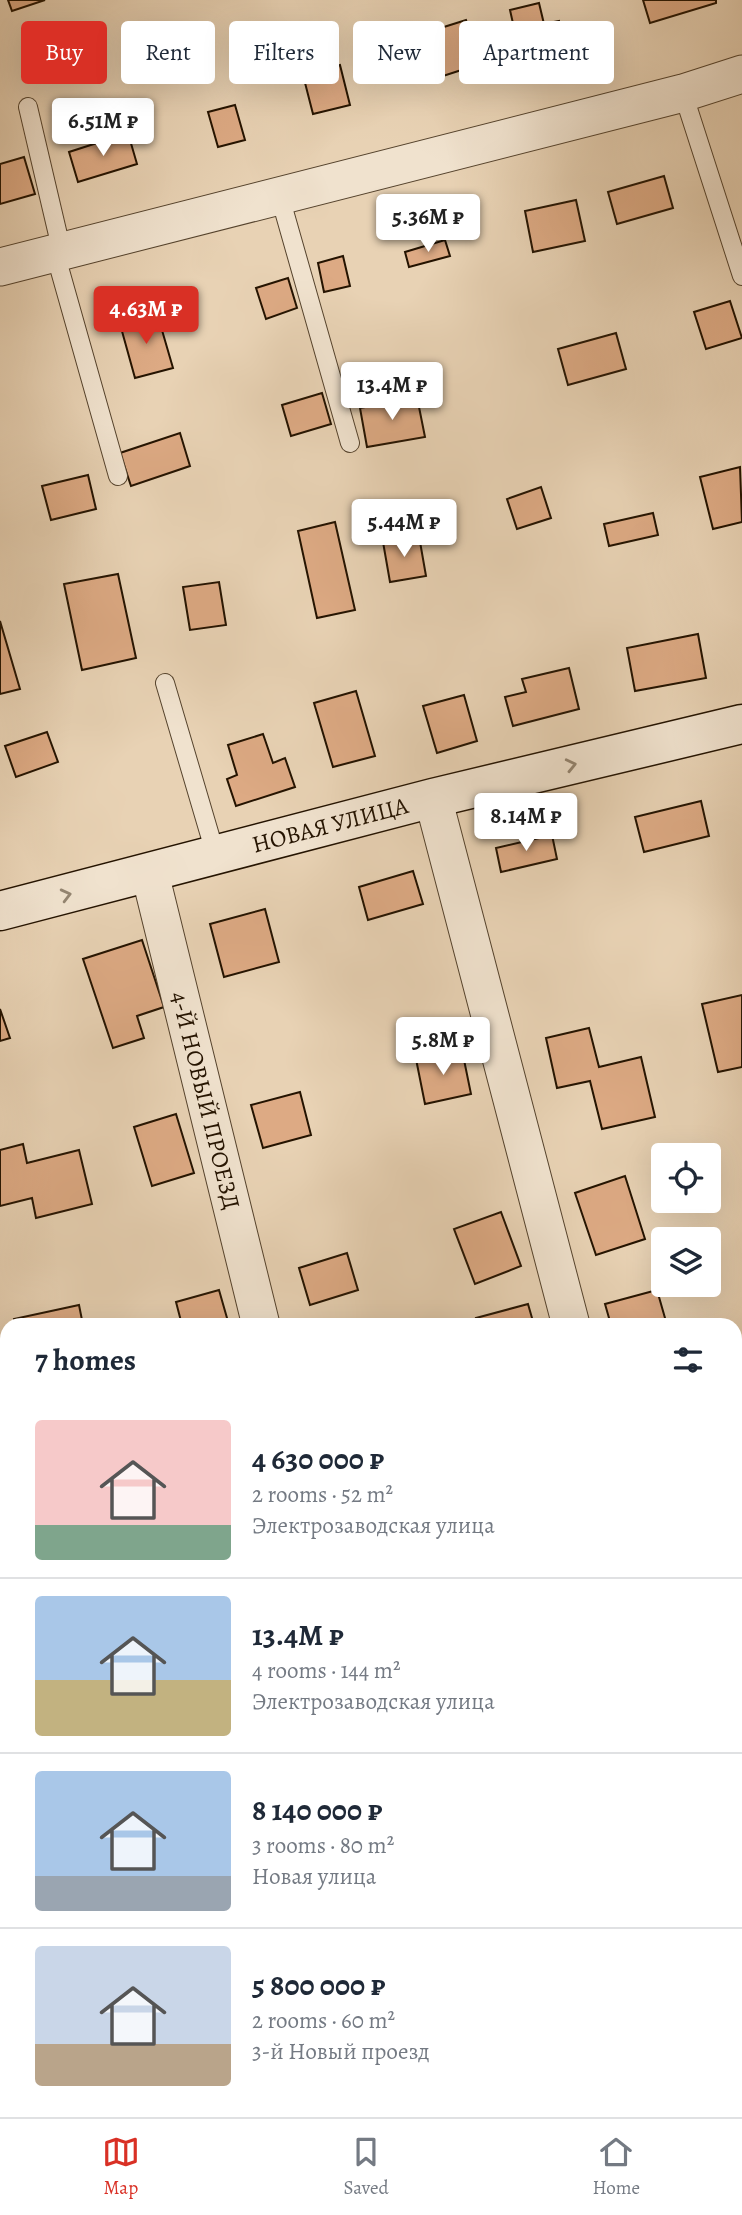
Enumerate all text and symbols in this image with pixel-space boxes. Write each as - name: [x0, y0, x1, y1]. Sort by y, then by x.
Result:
- chip: Buy: [21, 21, 107, 84]
- chip: Rent: [121, 21, 215, 84]
- chip: Filters: [229, 21, 339, 84]
- chip: New: [353, 21, 445, 84]
- chip: Apartment: [459, 21, 614, 84]
- pin: 6.51M ₽: [38, 99, 168, 158]
- text: 6.51M ₽: [68, 105, 138, 136]
- pin: 5.36M ₽: [363, 194, 493, 254]
- text: 5.36M ₽: [392, 201, 464, 232]
- pin: 4.63M ₽: [81, 286, 211, 346]
- text: 4.63M ₽: [110, 293, 182, 324]
- pin: 13.4M ₽: [327, 362, 457, 422]
- text: 13.4M ₽: [357, 369, 427, 400]
- pin: 5.44M ₽: [339, 500, 469, 559]
- text: 5.44M ₽: [368, 506, 440, 537]
- one-way arrow: [565, 758, 577, 773]
- street label: НОВАЯ УЛИЦА: [248, 789, 412, 861]
- pin: 8.14M ₽: [461, 794, 591, 853]
- text: 8.14M ₽: [490, 800, 562, 831]
- one-way arrow: [60, 889, 72, 903]
- street label: 4-Й НОВЫЙ ПРОЕЗД: [163, 988, 248, 1213]
- pin: 5.8M ₽: [386, 1018, 500, 1077]
- text: 5.8M ₽: [412, 1024, 474, 1055]
- map controls: [651, 1143, 721, 1297]
- button: locate: [651, 1143, 721, 1213]
- button: layers: [651, 1227, 721, 1297]
- text: 7 homes: [35, 1340, 136, 1380]
- icon: filters: [669, 1341, 707, 1379]
- text: 4 630 000 ₽: [252, 1439, 384, 1479]
- icon: home: [91, 1448, 175, 1532]
- text: 2 rooms · 52 m²: [252, 1479, 393, 1510]
- text: Электрозаводская улица: [252, 1510, 495, 1541]
- text: 13.4M ₽: [252, 1615, 344, 1655]
- icon: home: [91, 1624, 175, 1708]
- text: 4 rooms · 144 m²: [252, 1655, 400, 1686]
- text: Электрозаводская улица: [252, 1686, 495, 1717]
- text: 8 140 000 ₽: [252, 1790, 383, 1830]
- icon: home: [91, 1799, 175, 1883]
- text: 3 rooms · 80 m²: [252, 1830, 394, 1861]
- text: Новая улица: [252, 1861, 376, 1892]
- text: 5 800 000 ₽: [252, 1965, 386, 2005]
- icon: home: [91, 1974, 175, 2058]
- text: 2 rooms · 60 m²: [252, 2005, 395, 2036]
- text: 3-й Новый проезд: [252, 2036, 430, 2067]
- tab: Map: [102, 2133, 140, 2201]
- tab: Saved: [344, 2133, 389, 2201]
- tab: Home: [592, 2133, 640, 2201]

